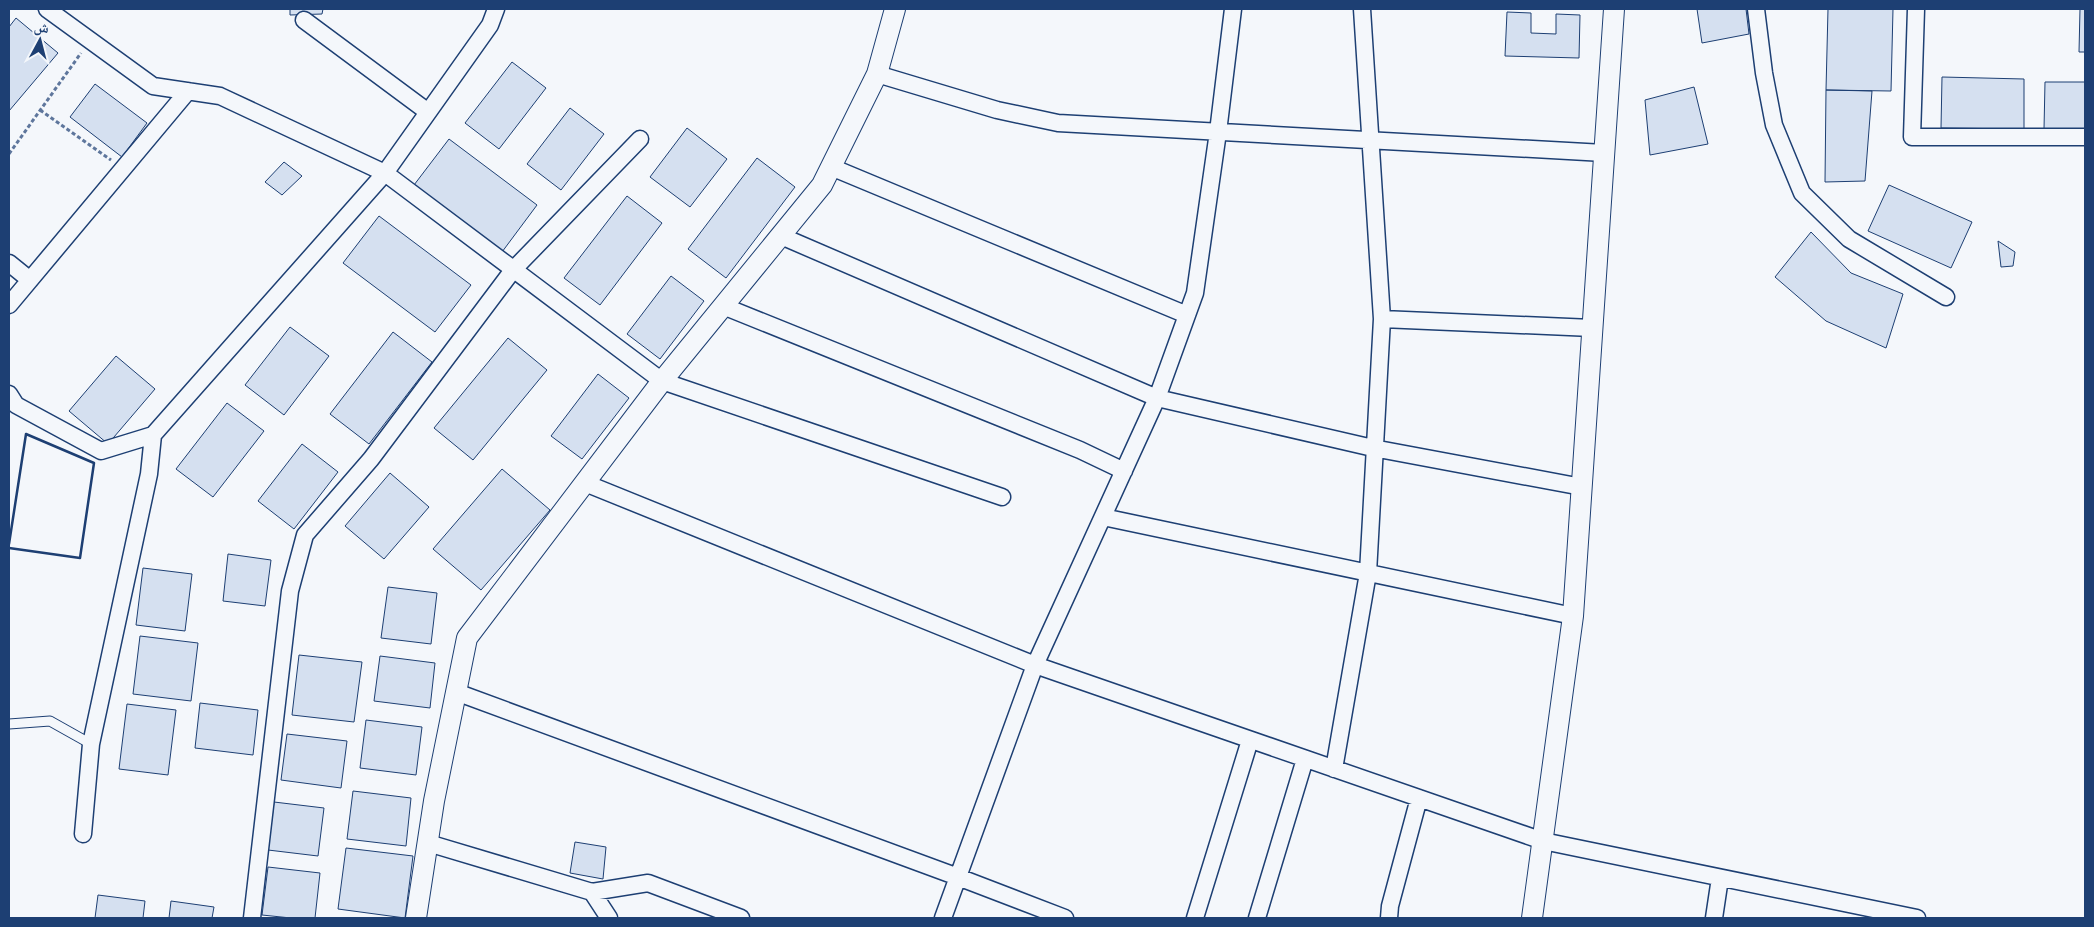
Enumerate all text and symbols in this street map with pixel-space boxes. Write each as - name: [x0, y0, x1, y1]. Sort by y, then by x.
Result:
- north arrow: [15, 15, 65, 65]
- text: ش: [33, 18, 50, 37]

